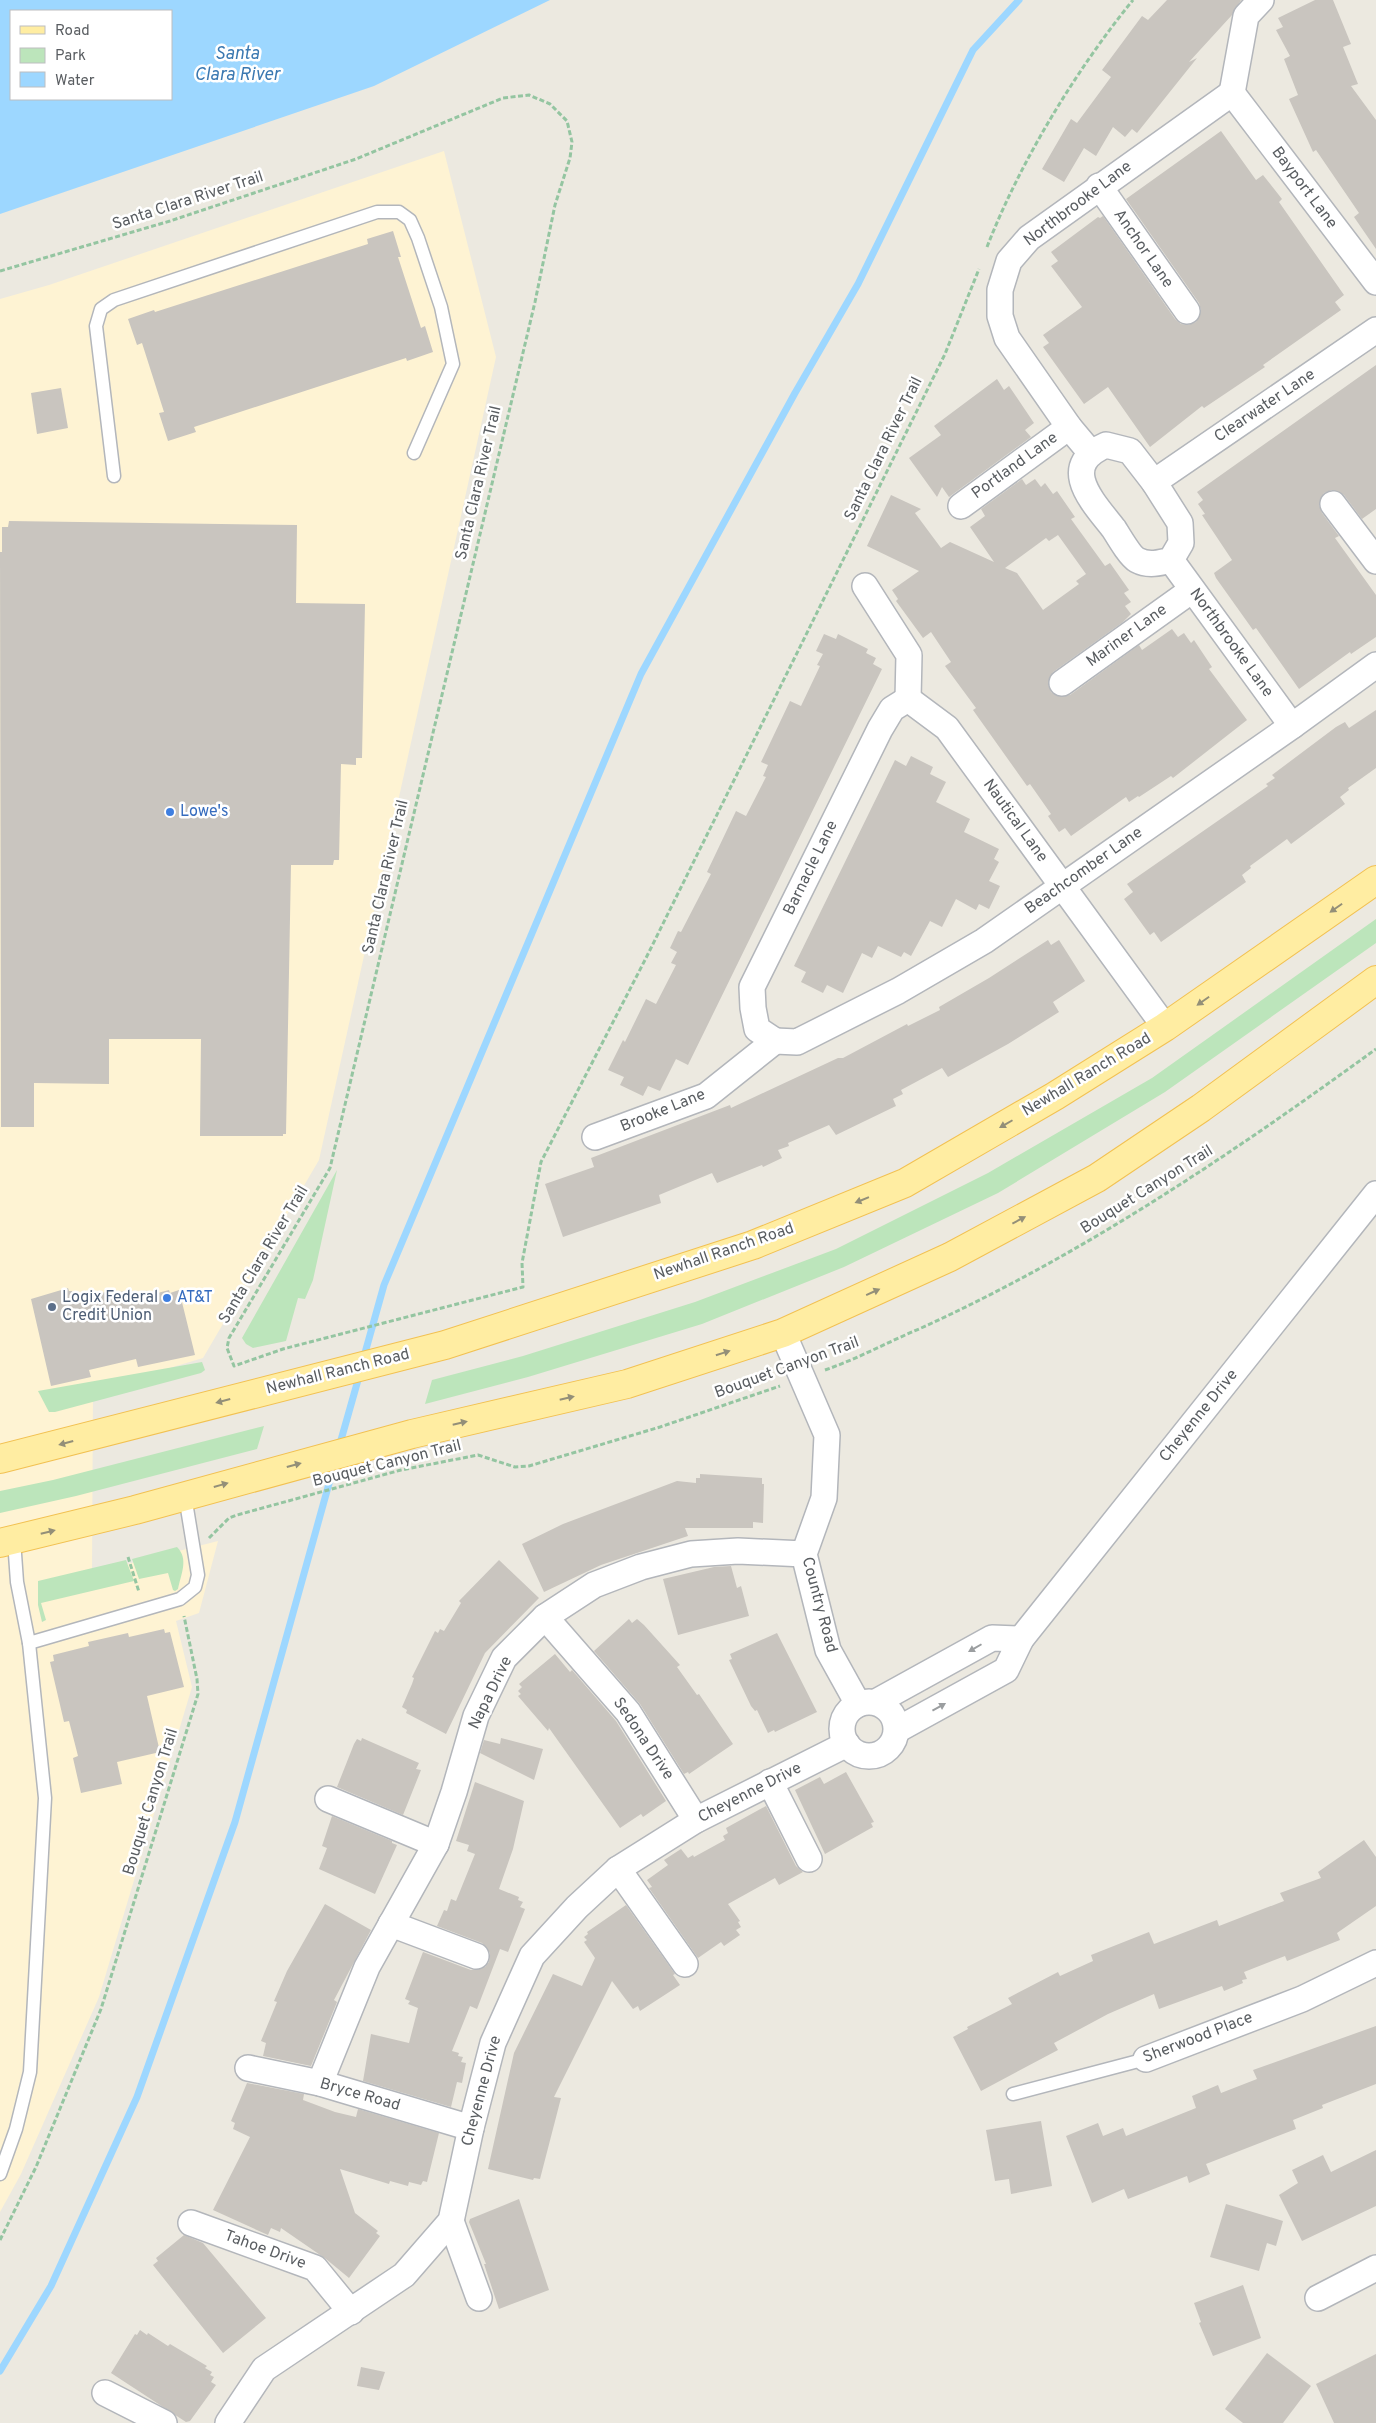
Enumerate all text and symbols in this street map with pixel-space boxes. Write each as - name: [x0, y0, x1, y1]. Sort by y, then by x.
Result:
- legend: [10, 10, 172, 100]
- text: Road: [55, 22, 90, 41]
- water label: Santa Clara River: [194, 43, 282, 87]
- text: Park: [55, 47, 86, 66]
- text: Water: [55, 72, 95, 91]
- street label: Bayport Lane: [1267, 143, 1341, 233]
- street label: Northbrooke Lane: [1020, 157, 1136, 251]
- street label: Santa Clara River Trail: [110, 167, 266, 235]
- street label: Anchor Lane: [1109, 206, 1177, 292]
- street label: Clearwater Lane: [1211, 365, 1319, 447]
- street label: Santa Clara River Trail: [840, 374, 928, 524]
- street label: Santa Clara River Trail: [452, 404, 506, 562]
- street label: Portland Lane: [968, 428, 1062, 504]
- street label: Northbrooke Lane: [1185, 585, 1277, 701]
- street label: Mariner Lane: [1083, 600, 1171, 672]
- street label: Nautical Lane: [978, 776, 1052, 866]
- street label: Santa Clara River Trail: [359, 798, 413, 956]
- place label: Lowe's: [180, 802, 229, 822]
- marker: Lowe's: [164, 806, 176, 818]
- street label: Barnacle Lane: [779, 817, 843, 919]
- street label: Beachcomber Lane: [1021, 823, 1147, 919]
- one-way arrow: [1329, 903, 1343, 913]
- one-way arrow: [1196, 996, 1209, 1006]
- street label: Newhall Ranch Road: [1019, 1029, 1155, 1121]
- street label: Brooke Lane: [617, 1085, 709, 1137]
- one-way arrow: [998, 1120, 1013, 1128]
- street label: Bouquet Canyon Trail: [1077, 1141, 1217, 1239]
- street label: Santa Clara River Trail: [215, 1182, 313, 1328]
- one-way arrow: [854, 1196, 869, 1204]
- one-way arrow: [1012, 1216, 1026, 1224]
- street label: Newhall Ranch Road: [651, 1219, 797, 1285]
- one-way arrow: [866, 1287, 880, 1295]
- place label: Logix Federal Credit Union: [62, 1288, 158, 1326]
- place label: AT&T: [177, 1288, 213, 1308]
- marker: AT&T: [161, 1292, 173, 1304]
- marker: Logix Federal Credit Union: [46, 1301, 58, 1313]
- street label: Bouquet Canyon Trail: [712, 1333, 862, 1403]
- street label: Newhall Ranch Road: [264, 1345, 412, 1399]
- one-way arrow: [715, 1348, 730, 1356]
- street label: Cheyenne Drive: [1155, 1365, 1243, 1467]
- one-way arrow: [559, 1394, 574, 1402]
- one-way arrow: [215, 1397, 230, 1405]
- one-way arrow: [452, 1419, 467, 1427]
- street label: Bouquet Canyon Trail: [311, 1436, 463, 1492]
- one-way arrow: [58, 1439, 73, 1447]
- one-way arrow: [287, 1461, 302, 1469]
- one-way arrow: [214, 1481, 229, 1489]
- one-way arrow: [40, 1528, 55, 1536]
- street label: Country Road: [797, 1555, 841, 1655]
- one-way arrow: [969, 1643, 982, 1652]
- street label: Napa Drive: [465, 1653, 517, 1733]
- street label: Sedona Drive: [608, 1694, 678, 1784]
- one-way arrow: [933, 1702, 946, 1711]
- street label: Bouquet Canyon Trail: [119, 1726, 183, 1878]
- street label: Cheyenne Drive: [695, 1758, 805, 1828]
- street label: Sherwood Place: [1140, 2008, 1256, 2068]
- street label: Cheyenne Drive: [458, 2033, 506, 2149]
- street label: Bryce Road: [317, 2074, 403, 2116]
- street label: Tahoe Drive: [221, 2226, 309, 2274]

